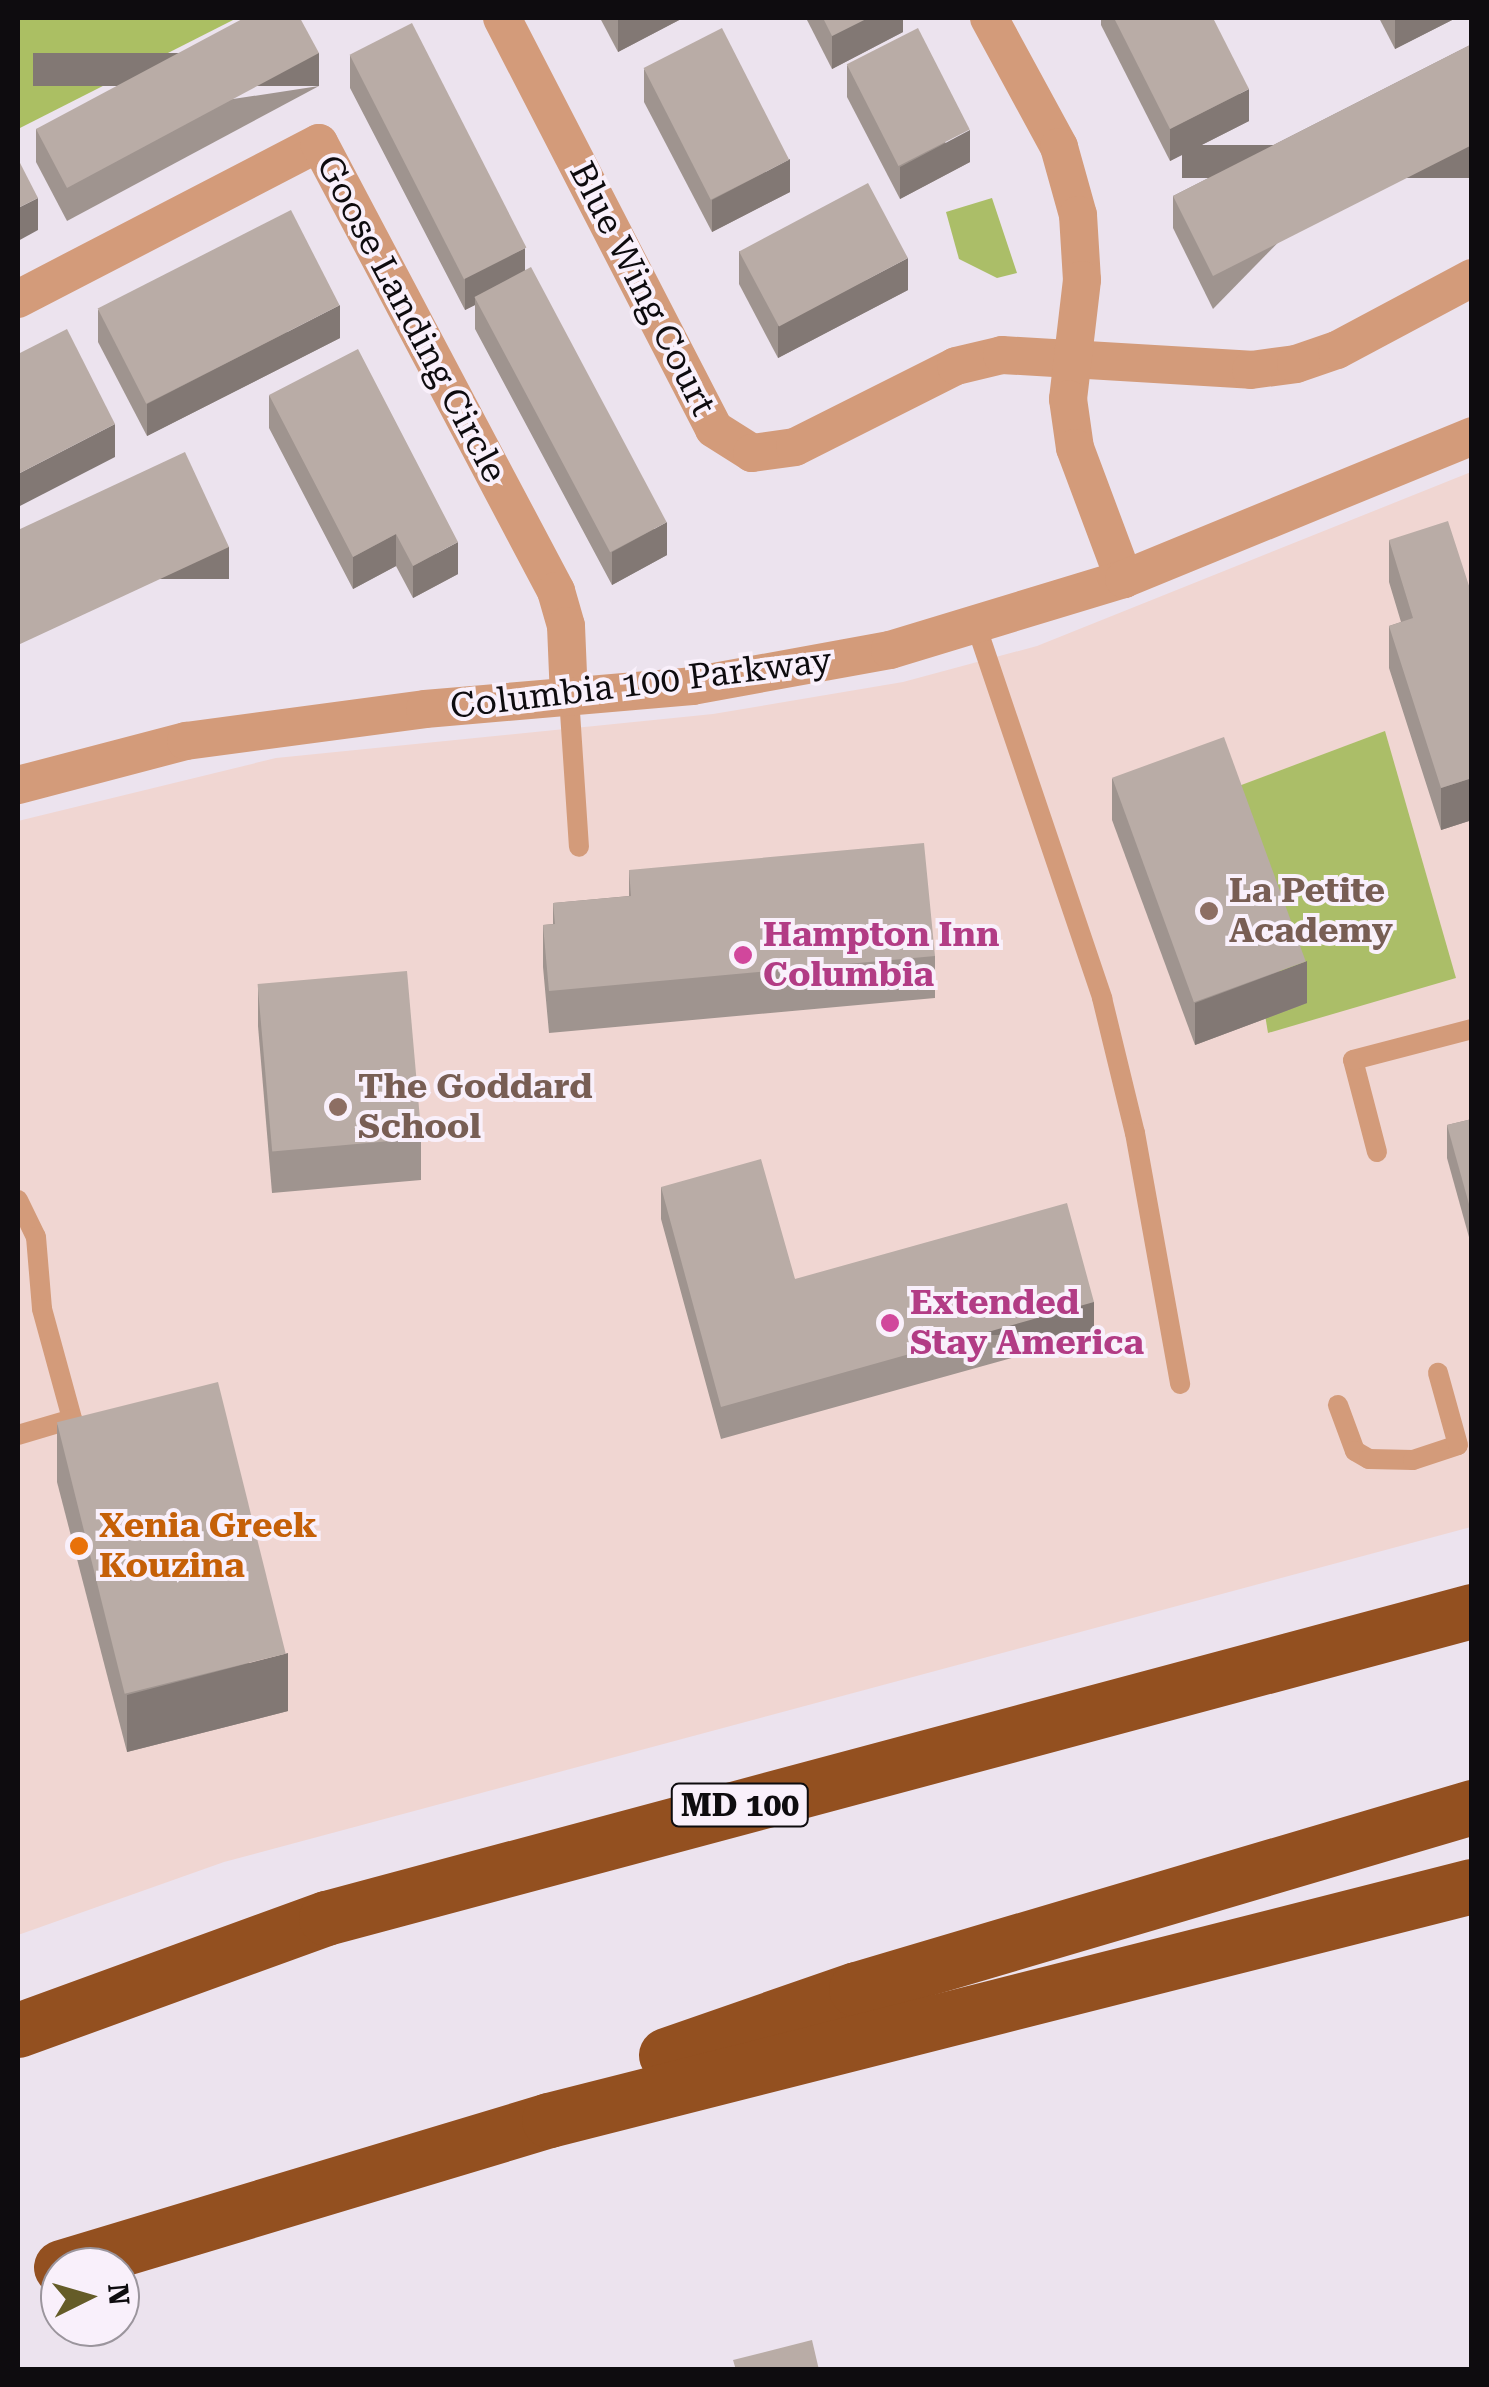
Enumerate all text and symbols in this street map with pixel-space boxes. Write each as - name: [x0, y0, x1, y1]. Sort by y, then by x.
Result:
- street label: Goose Landing Circle: [307, 148, 515, 490]
- street label: Blue Wing Court: [560, 155, 724, 423]
- street label: Columbia 100 Parkway: [448, 640, 834, 728]
- place label: La Petite Academy: [1229, 870, 1393, 952]
- marker: La Petite Academy: [1198, 900, 1220, 922]
- place label: Hampton Inn Columbia: [763, 914, 999, 996]
- marker: Hampton Inn Columbia: [732, 944, 754, 966]
- place label: The Goddard School: [358, 1066, 593, 1148]
- marker: The Goddard School: [327, 1096, 349, 1118]
- place label: Extended Stay America: [910, 1282, 1144, 1364]
- marker: Extended Stay America: [879, 1312, 901, 1334]
- place label: Xenia Greek Kouzina: [99, 1505, 317, 1587]
- marker: Xenia Greek Kouzina: [68, 1535, 90, 1557]
- road number: MD 100: [670, 1778, 810, 1832]
- north arrow: [40, 2247, 140, 2347]
- text: N: [101, 2282, 136, 2307]

